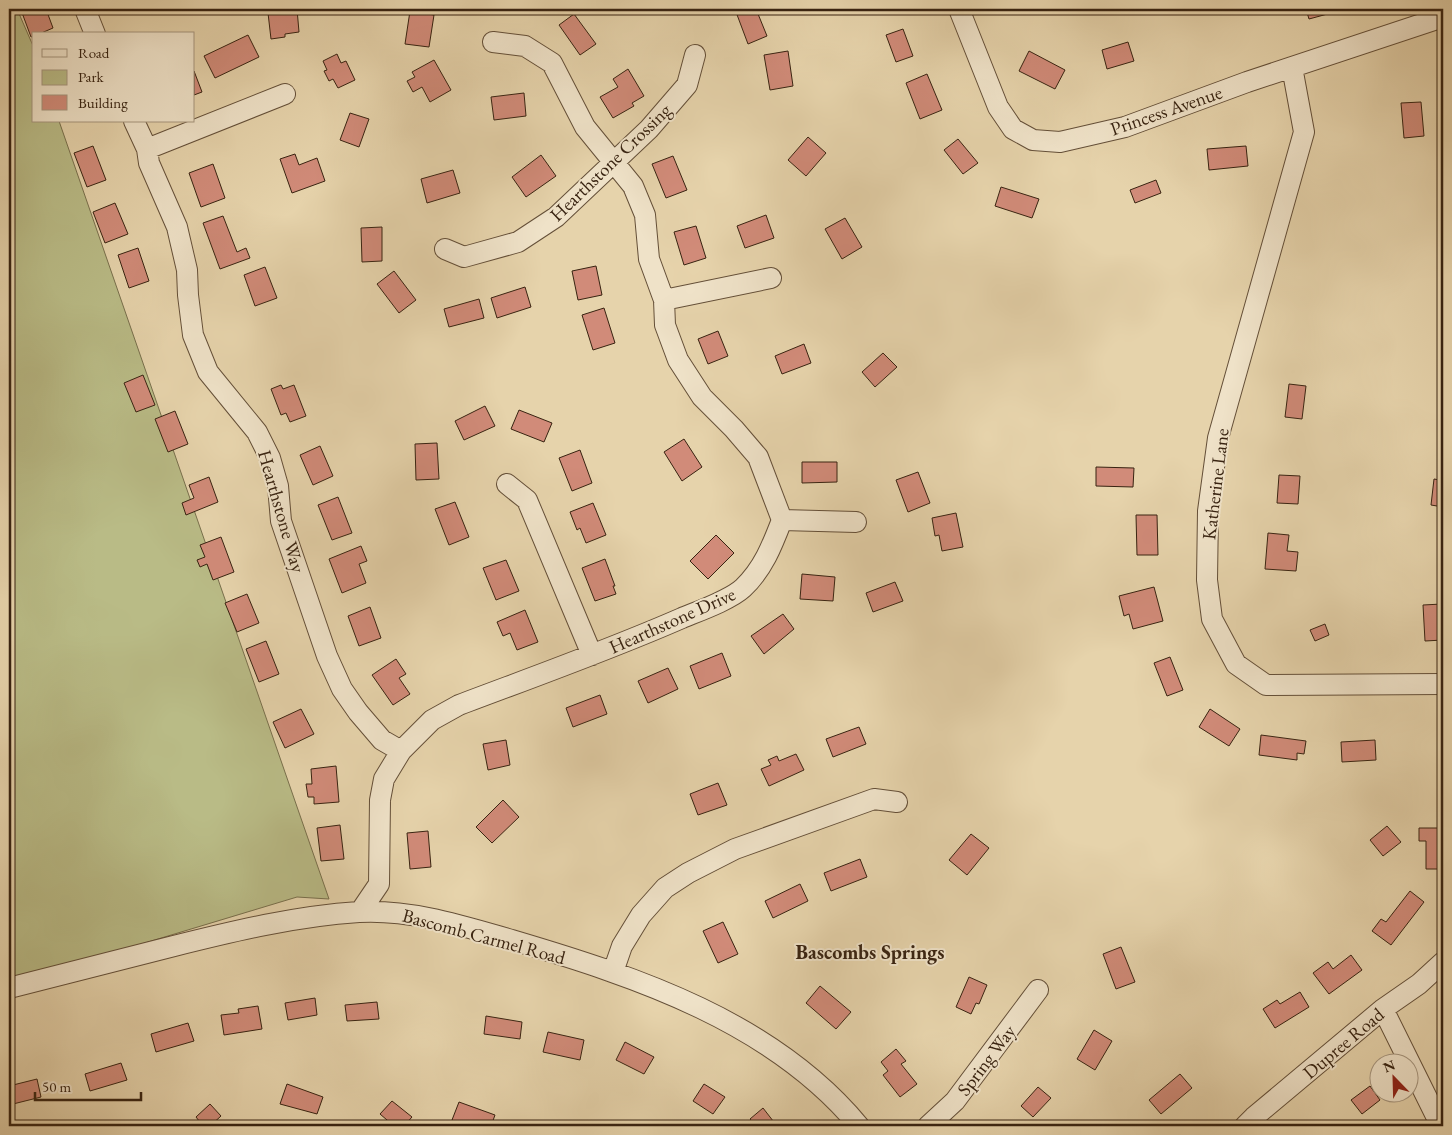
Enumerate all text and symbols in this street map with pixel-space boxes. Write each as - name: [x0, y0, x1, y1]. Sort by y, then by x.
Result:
- legend: [32, 32, 195, 122]
- text: Road: [78, 43, 110, 62]
- text: Park: [78, 67, 105, 86]
- street label: Princess Avenue: [1107, 80, 1225, 141]
- text: Building: [78, 93, 128, 112]
- street label: Hearthstone Crossing: [544, 97, 677, 227]
- street label: Katherine Lane: [1196, 427, 1235, 541]
- street label: Hearthstone Way: [252, 447, 311, 576]
- street label: Hearthstone Drive: [605, 581, 739, 659]
- street label: Bascomb Carmel Road: [400, 903, 568, 970]
- district label: Bascombs Springs: [796, 939, 944, 965]
- street label: Dupree Road: [1297, 1002, 1389, 1085]
- street label: Spring Way: [951, 1019, 1022, 1101]
- north arrow: [1370, 1052, 1420, 1102]
- text: N: [1380, 1055, 1398, 1077]
- scale bar: [35, 1070, 141, 1102]
- text: 50 m: [42, 1077, 71, 1096]

